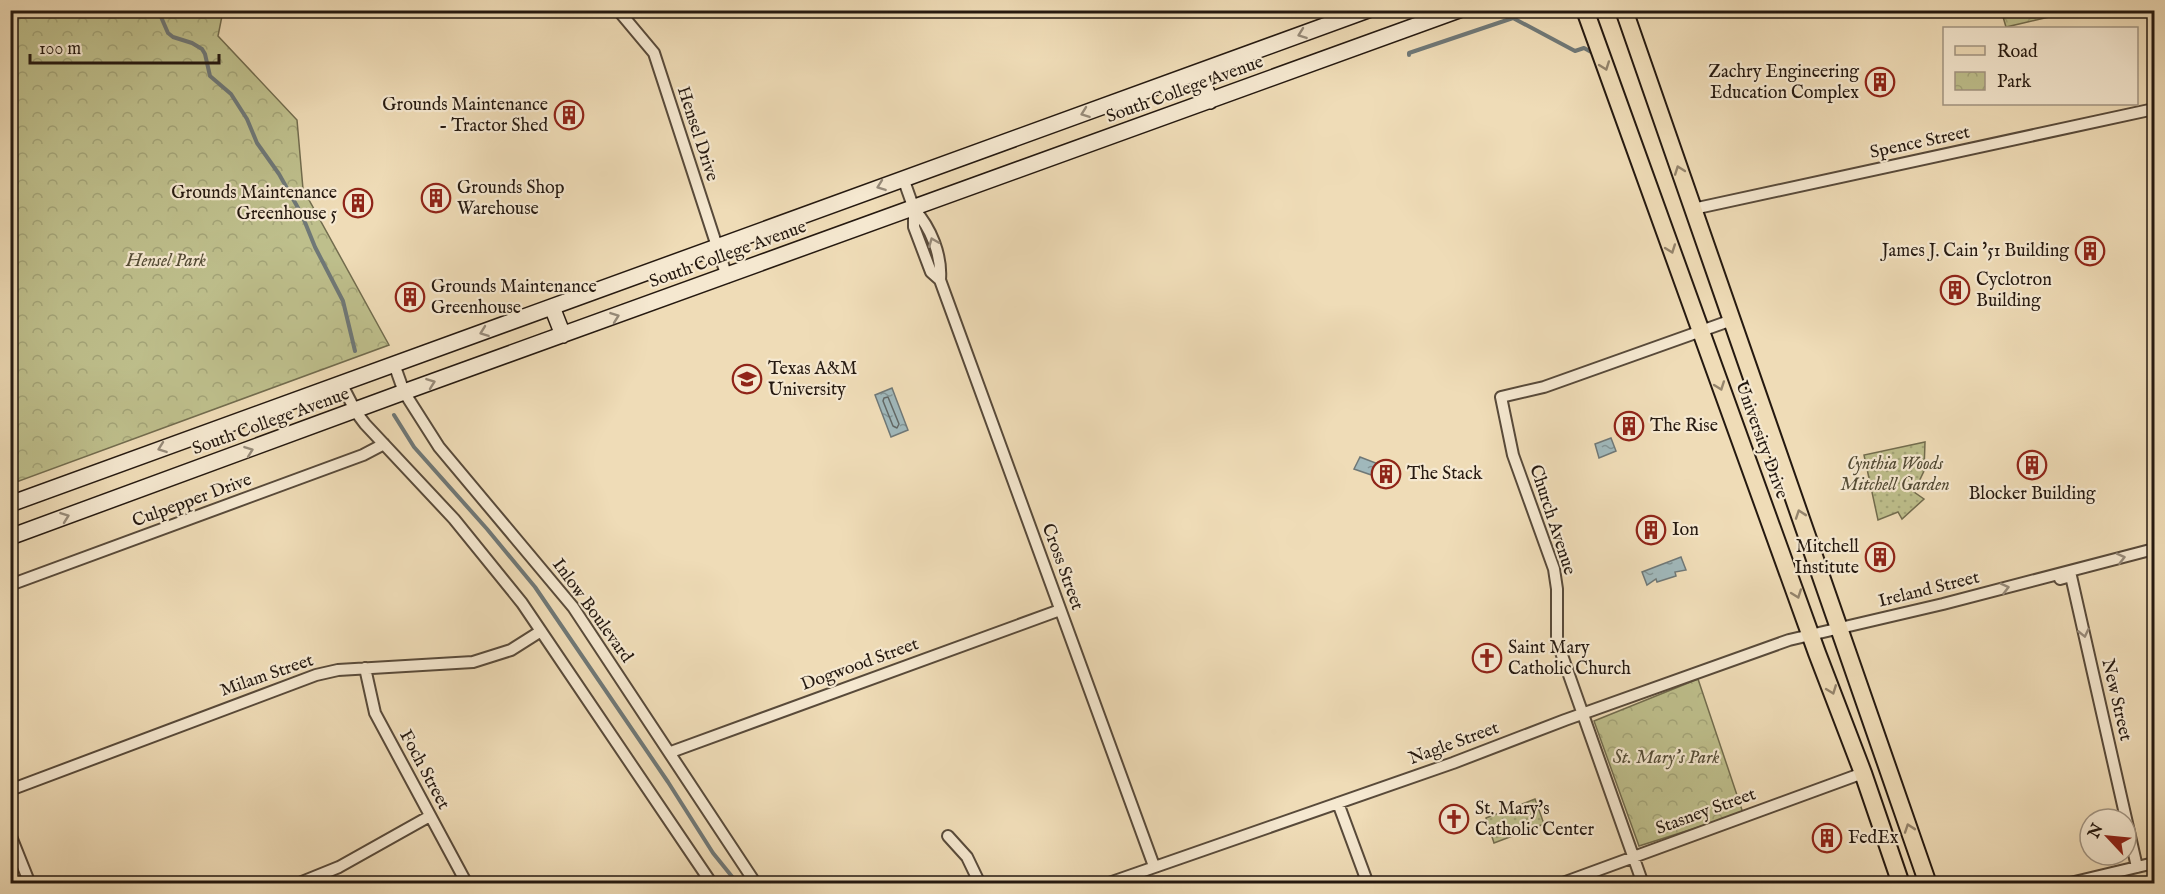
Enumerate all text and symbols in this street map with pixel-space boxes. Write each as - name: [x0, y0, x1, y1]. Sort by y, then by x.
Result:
- scale bar: [30, 27, 219, 65]
- one-way arrow: [1297, 27, 1308, 40]
- legend: [1943, 27, 2138, 105]
- text: 100 m: [39, 38, 81, 61]
- text: Road: [1997, 41, 2038, 64]
- street label: South College Avenue: [1103, 51, 1267, 129]
- one-way arrow: [1598, 60, 1611, 70]
- place label: Zachry Engineering Education Complex: [1708, 61, 1859, 105]
- building icon: Zachry Engineering Education Complex: [1864, 66, 1896, 98]
- text: Park: [1997, 71, 2032, 94]
- street label: Hensel Drive: [671, 84, 723, 184]
- place label: Grounds Maintenance - Tractor Shed: [382, 94, 548, 138]
- building icon: Grounds Maintenance - Tractor Shed: [553, 99, 585, 131]
- one-way arrow: [1080, 106, 1091, 118]
- street label: Spence Street: [1868, 121, 1972, 165]
- one-way arrow: [1673, 165, 1686, 176]
- place label: Grounds Shop Warehouse: [457, 177, 565, 221]
- one-way arrow: [877, 179, 887, 192]
- place label: Grounds Maintenance Greenhouse 5: [171, 182, 337, 226]
- building icon: Grounds Shop Warehouse: [420, 182, 452, 214]
- building icon: Grounds Maintenance Greenhouse 5: [342, 187, 374, 219]
- street label: South College Avenue: [646, 216, 810, 294]
- building icon: James J. Cain '51 Building: [2074, 235, 2106, 267]
- one-way arrow: [928, 238, 941, 248]
- place label: James J. Cain '51 Building: [1880, 240, 2069, 263]
- one-way arrow: [1663, 243, 1676, 254]
- park label: Hensel Park: [125, 250, 206, 273]
- place label: Cyclotron Building: [1976, 269, 2052, 313]
- building icon: Cyclotron Building: [1939, 274, 1971, 306]
- place label: Grounds Maintenance Greenhouse: [431, 276, 597, 320]
- building icon: Grounds Maintenance Greenhouse: [394, 281, 426, 313]
- one-way arrow: [609, 311, 620, 324]
- one-way arrow: [479, 324, 489, 337]
- place label: Texas A&M University: [768, 358, 857, 402]
- school or university icon: Texas A&M University: [731, 363, 763, 395]
- one-way arrow: [425, 377, 436, 390]
- street label: University Drive: [1729, 378, 1793, 502]
- one-way arrow: [1713, 380, 1726, 391]
- street label: South College Avenue: [189, 383, 353, 461]
- building icon: The Rise: [1613, 410, 1645, 442]
- place label: The Rise: [1650, 415, 1718, 438]
- one-way arrow: [157, 441, 168, 454]
- one-way arrow: [243, 445, 254, 458]
- building icon: Blocker Building: [2016, 449, 2048, 481]
- park label: Cynthia Woods Mitchell Garden: [1840, 453, 1950, 497]
- building icon: The Stack: [1370, 458, 1402, 490]
- street label: Church Avenue: [1523, 462, 1581, 578]
- place label: The Stack: [1407, 463, 1483, 486]
- street label: Culpepper Drive: [129, 469, 255, 533]
- place label: Blocker Building: [1968, 483, 2096, 506]
- one-way arrow: [1794, 509, 1807, 520]
- one-way arrow: [60, 512, 70, 525]
- building icon: Ion: [1635, 514, 1667, 546]
- place label: Ion: [1672, 519, 1699, 542]
- street label: Cross Street: [1036, 521, 1088, 613]
- place label: Mitchell Institute: [1794, 536, 1859, 580]
- building icon: Mitchell Institute: [1864, 541, 1896, 573]
- one-way arrow: [2115, 552, 2125, 565]
- street label: Inlow Boulevard: [546, 554, 638, 668]
- street label: Ireland Street: [1876, 566, 1982, 614]
- one-way arrow: [2000, 582, 2010, 595]
- one-way arrow: [1790, 589, 1803, 599]
- one-way arrow: [2077, 628, 2090, 638]
- street label: Dogwood Street: [798, 633, 922, 697]
- place label: Saint Mary Catholic Church: [1508, 637, 1631, 681]
- church icon: Saint Mary Catholic Church: [1471, 642, 1503, 674]
- street label: Milam Street: [217, 649, 317, 703]
- street label: New Street: [2095, 657, 2137, 743]
- one-way arrow: [1824, 684, 1837, 695]
- street label: Nagle Street: [1406, 717, 1502, 771]
- street label: Foch Street: [393, 726, 455, 814]
- park label: St. Mary's Park: [1613, 747, 1719, 770]
- street label: Stasney Street: [1653, 783, 1759, 841]
- place label: St. Mary's Catholic Center: [1475, 798, 1594, 842]
- church icon: St. Mary's Catholic Center: [1438, 803, 1470, 835]
- north arrow: [2078, 807, 2138, 867]
- text: N: [2084, 821, 2108, 843]
- building icon: FedEx: [1811, 822, 1843, 854]
- one-way arrow: [1904, 823, 1916, 834]
- place label: FedEx: [1848, 827, 1899, 850]

